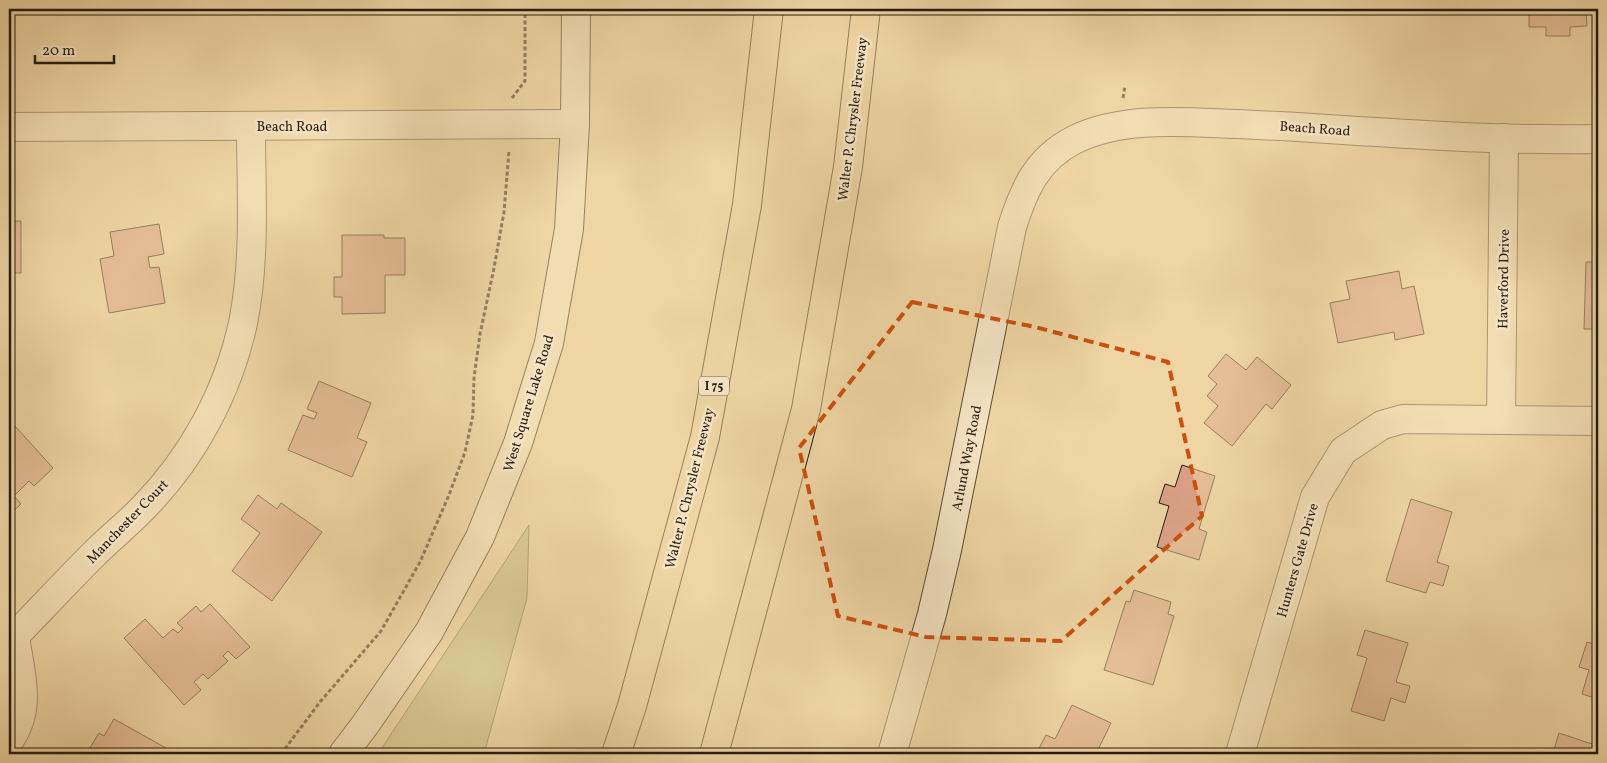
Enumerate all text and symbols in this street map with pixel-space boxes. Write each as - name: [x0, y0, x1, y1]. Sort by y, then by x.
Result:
- scale bar: [35, 32, 114, 64]
- street label: Walter P. Chrysler Freeway: [834, 36, 873, 202]
- text: 20 m: [42, 41, 75, 62]
- street label: Beach Road: [257, 118, 328, 137]
- street label: Beach Road: [1279, 118, 1351, 141]
- street label: Haverford Drive: [1494, 229, 1515, 329]
- street label: West Square Lake Road: [500, 333, 559, 474]
- road number: I 75: [699, 376, 729, 396]
- street label: Arlund Way Road: [948, 404, 987, 513]
- street label: Walter P. Chrysler Freeway: [661, 406, 720, 571]
- street label: Manchester Court: [83, 476, 173, 568]
- street label: Hunters Gate Drive: [1273, 501, 1324, 620]

